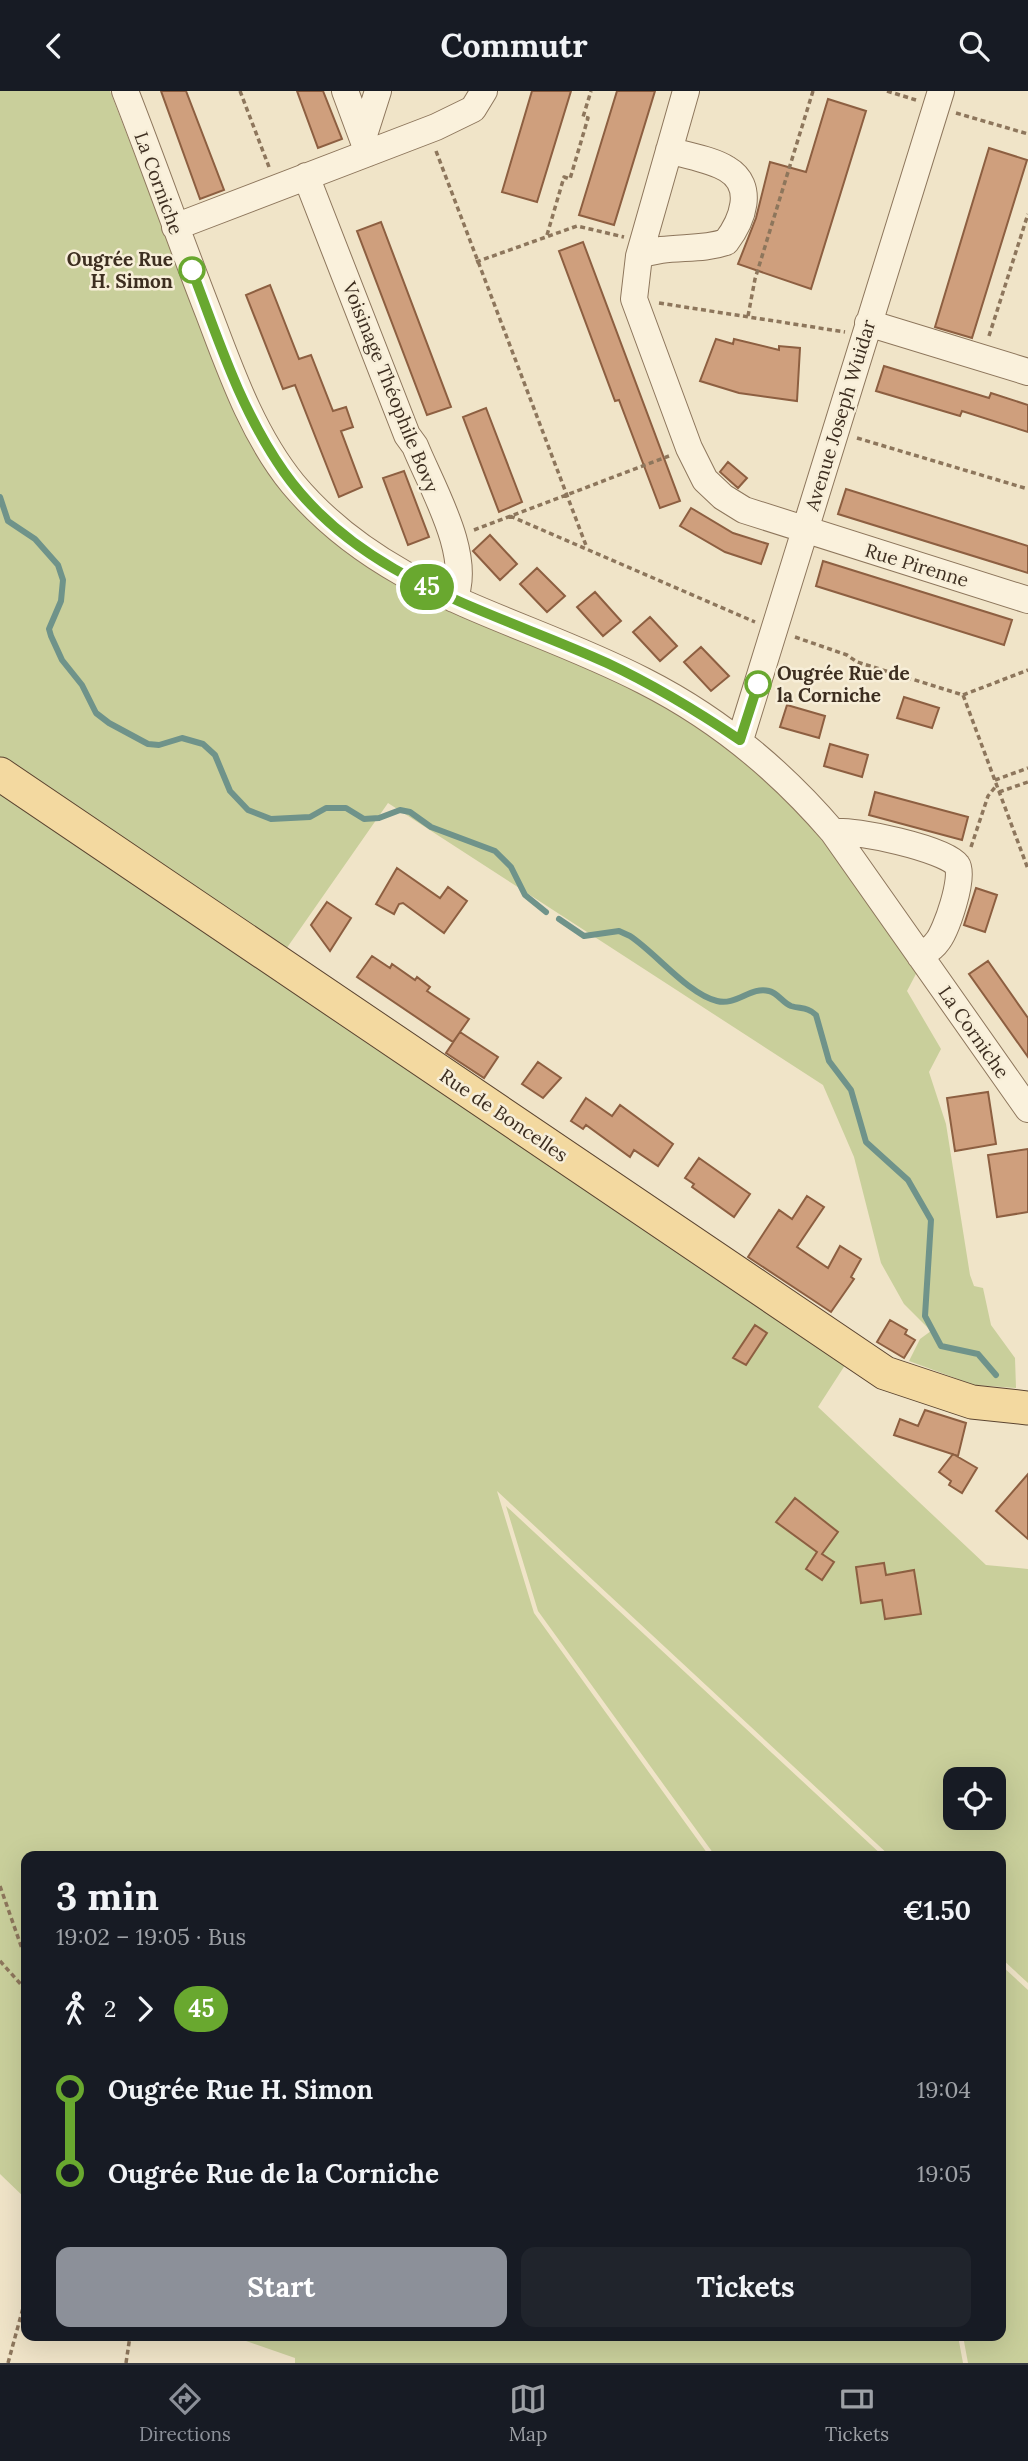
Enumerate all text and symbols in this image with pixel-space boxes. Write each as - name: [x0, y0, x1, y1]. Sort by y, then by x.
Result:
- text: Commutr: [440, 25, 588, 66]
- icon: back: [35, 27, 73, 65]
- icon: search: [955, 27, 993, 65]
- street label: La Corniche: [129, 128, 189, 238]
- place label: Ougrée Rue H. Simon: [67, 247, 173, 293]
- marker: Ougrée Rue H. Simon: [179, 257, 205, 283]
- street label: Voisinage Théophile Bovy: [337, 277, 444, 496]
- street label: Avenue Joseph Wuidar: [799, 316, 881, 514]
- street label: Rue Pirenne: [862, 538, 972, 592]
- line badge: 45: [396, 564, 458, 610]
- text: 45: [414, 571, 440, 602]
- place label: Ougrée Rue de la Corniche: [777, 661, 910, 707]
- marker: Ougrée Rue de la Corniche: [745, 671, 771, 697]
- street label: La Corniche: [933, 981, 1015, 1083]
- street label: Rue de Boncelles: [435, 1063, 573, 1167]
- map controls: [943, 1767, 1006, 1830]
- button: locate: [943, 1767, 1006, 1830]
- text: 3 min: [56, 1872, 159, 1920]
- text: €1.50: [903, 1894, 971, 1927]
- text: 19:02 – 19:05 · Bus: [56, 1922, 246, 1951]
- icon: walk: [56, 1990, 94, 2028]
- icon: forward: [126, 1990, 164, 2028]
- text: 45: [188, 1993, 214, 2024]
- text: 2: [104, 1994, 116, 2023]
- text: Ougrée Rue H. Simon: [108, 2073, 373, 2106]
- text: 19:04: [917, 2075, 971, 2104]
- text: Ougrée Rue de la Corniche: [108, 2157, 439, 2190]
- text: 19:05: [917, 2159, 971, 2188]
- button: Start: [56, 2247, 507, 2327]
- button: Tickets: [521, 2247, 971, 2327]
- tab: Directions: [139, 2380, 231, 2446]
- tab: Map: [509, 2380, 547, 2446]
- tab: Tickets: [825, 2380, 889, 2446]

